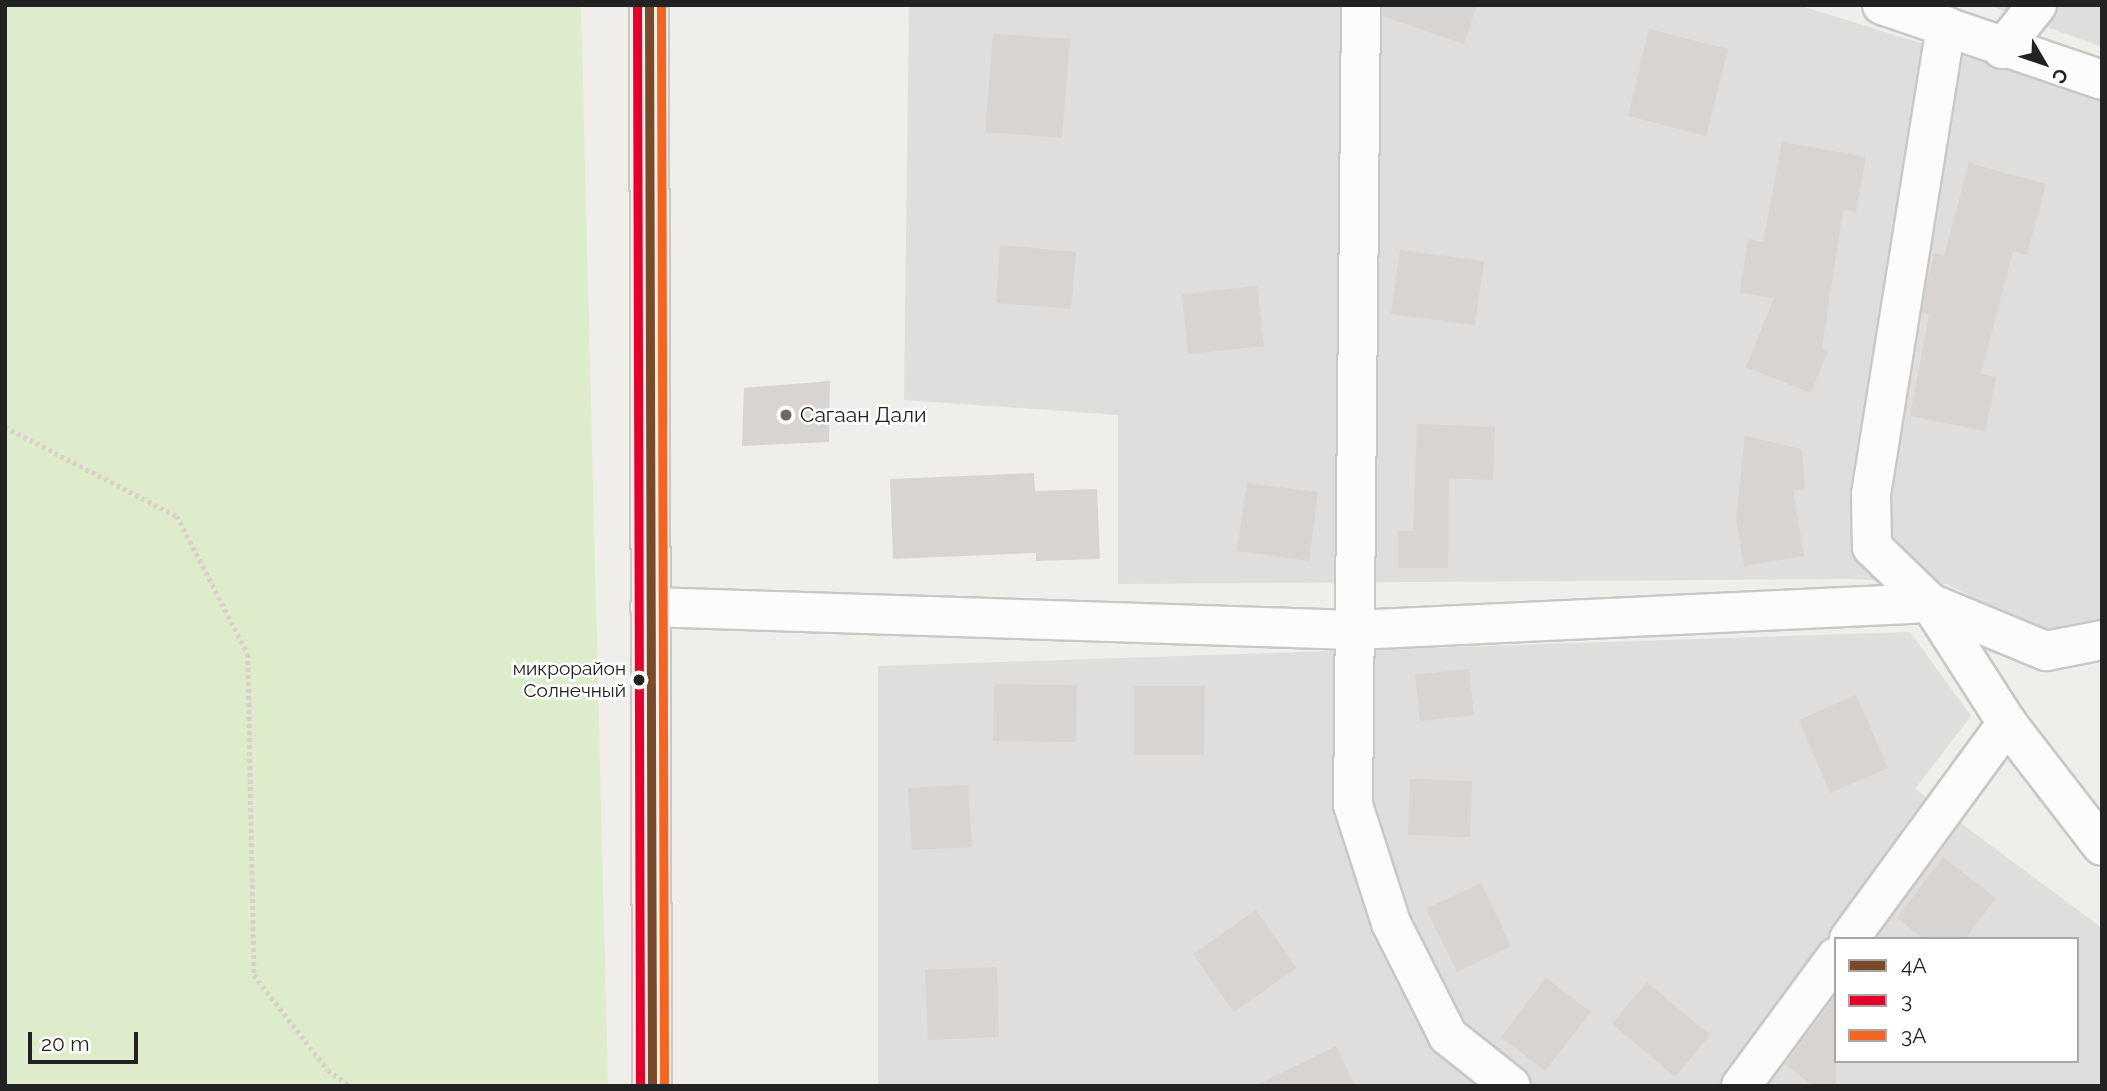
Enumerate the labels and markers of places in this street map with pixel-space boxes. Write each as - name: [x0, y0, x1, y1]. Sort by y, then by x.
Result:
- place label: Сагаан Дали: [800, 402, 926, 428]
- marker: Сагаан Дали: [778, 407, 794, 423]
- place label: микрорайон Солнечный: [513, 658, 626, 702]
- marker: микрорайон Солнечный: [632, 673, 646, 687]

